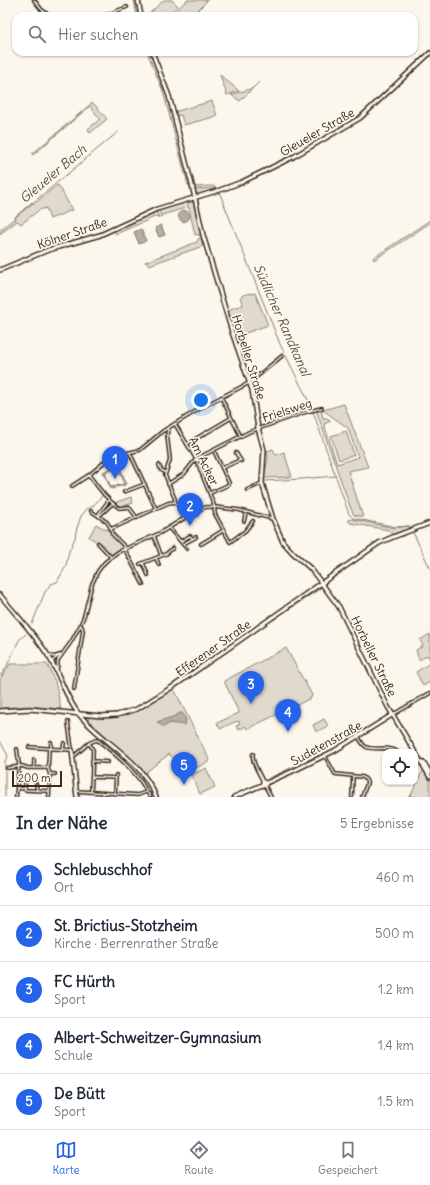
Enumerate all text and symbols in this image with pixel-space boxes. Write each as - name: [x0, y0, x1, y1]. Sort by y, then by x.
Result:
- search box: [12, 12, 418, 56]
- icon: search: [26, 23, 48, 45]
- text: Hier suchen: [58, 25, 138, 44]
- street label: Gleueler Straße: [277, 105, 357, 159]
- water label: Gleueler Bach: [16, 141, 90, 207]
- street label: Kölner Straße: [35, 214, 109, 252]
- water label: Südlicher Randkanal: [250, 262, 315, 380]
- street label: Horbeller Straße: [229, 313, 269, 401]
- your location: [191, 390, 211, 410]
- street label: Frielsweg: [260, 395, 314, 425]
- street label: Am Acker: [186, 434, 222, 488]
- pin: 1: [102, 446, 128, 479]
- pin: 2: [177, 493, 203, 526]
- street label: Horbeller Straße: [348, 613, 400, 699]
- street label: Efferener Straße: [173, 617, 253, 679]
- pin: 3: [238, 671, 264, 704]
- pin: 4: [275, 699, 301, 732]
- street label: Sudetenstraße: [288, 717, 364, 769]
- map controls: [382, 749, 418, 785]
- button: locate: [382, 749, 418, 785]
- pin: 5: [171, 752, 197, 785]
- scale bar: [12, 769, 62, 788]
- text: 200 m: [18, 771, 51, 785]
- text: In der Nähe: [16, 812, 108, 834]
- text: 5 Ergebnisse: [340, 815, 414, 832]
- text: Schlebuschhof: [54, 860, 152, 879]
- text: 1: [26, 869, 32, 886]
- text: 460 m: [376, 869, 414, 886]
- text: Ort: [54, 879, 74, 896]
- text: St. Brictius-Stotzheim: [54, 916, 198, 935]
- text: 2: [25, 925, 33, 942]
- text: 500 m: [375, 925, 414, 942]
- text: Kirche · Berrenrather Straße: [54, 935, 219, 952]
- text: FC Hürth: [54, 972, 115, 991]
- text: 3: [25, 981, 33, 998]
- text: 1.2 km: [378, 981, 414, 998]
- text: Sport: [54, 991, 86, 1008]
- text: Albert-Schweitzer-Gymnasium: [54, 1028, 262, 1047]
- text: 4: [25, 1037, 33, 1054]
- text: 1.4 km: [378, 1037, 414, 1054]
- text: Schule: [54, 1047, 93, 1064]
- text: De Bütt: [54, 1084, 105, 1103]
- text: 5: [25, 1093, 33, 1110]
- text: 1.5 km: [378, 1093, 414, 1110]
- text: Sport: [54, 1103, 86, 1120]
- tab: Karte: [52, 1139, 79, 1177]
- tab: Route: [184, 1139, 213, 1177]
- tab: Gespeichert: [318, 1139, 378, 1177]

